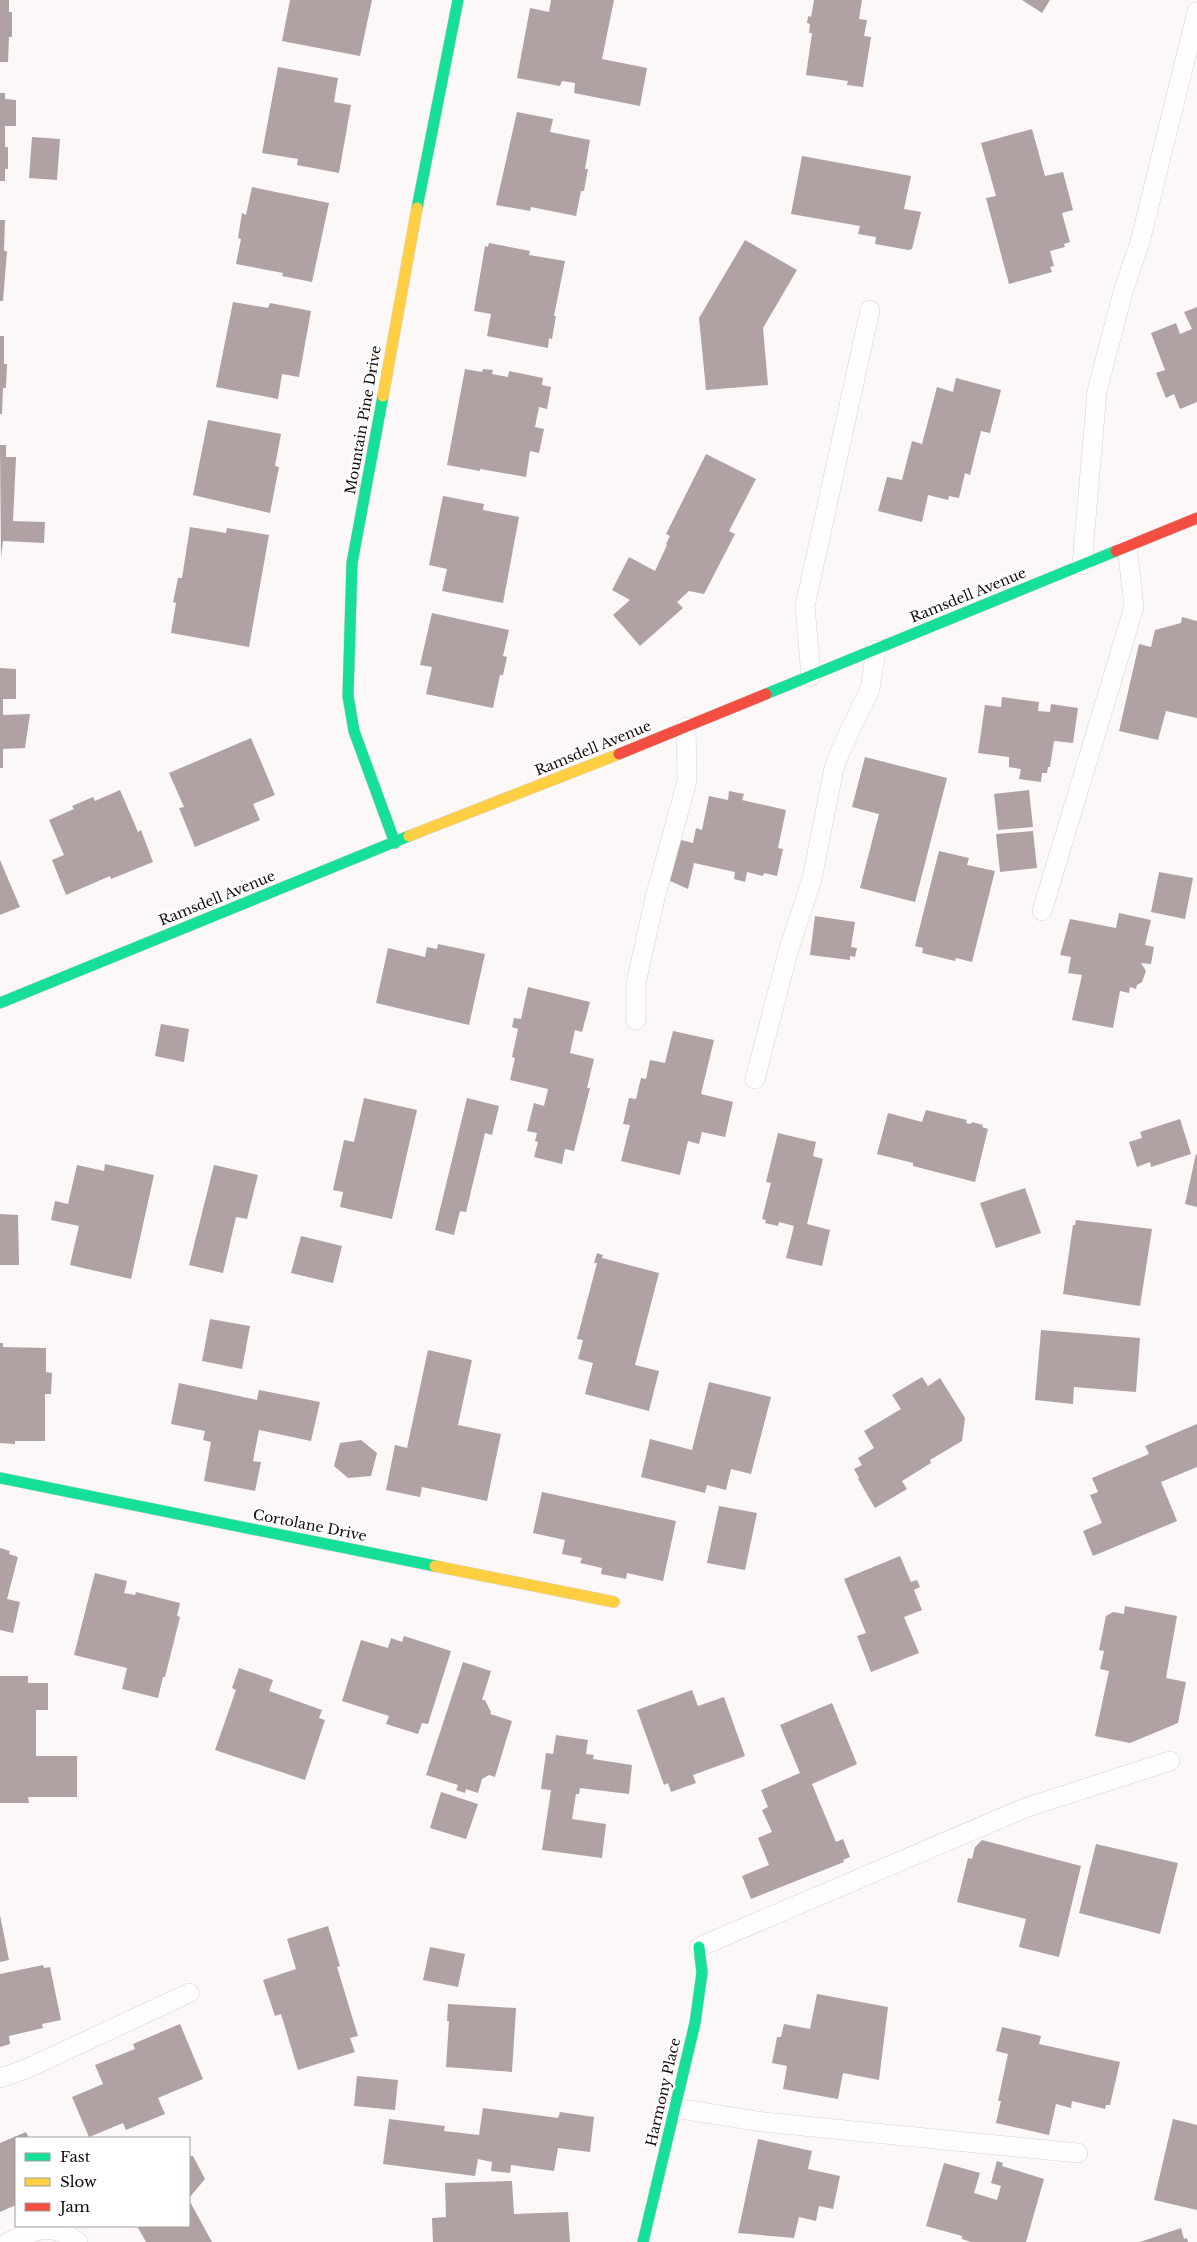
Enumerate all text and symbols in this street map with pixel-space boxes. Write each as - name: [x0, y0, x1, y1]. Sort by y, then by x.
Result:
- street label: Mountain Pine Drive: [341, 344, 385, 496]
- street label: Ramsdell Avenue: [907, 564, 1029, 626]
- street label: Ramsdell Avenue: [532, 717, 654, 779]
- street label: Ramsdell Avenue: [156, 867, 278, 929]
- street label: Cortolane Drive: [252, 1505, 368, 1545]
- street label: Harmony Place: [642, 2036, 684, 2148]
- legend: [15, 2137, 190, 2227]
- text: Fast: [60, 2147, 91, 2166]
- text: Slow: [60, 2172, 97, 2191]
- text: Jam: [58, 2197, 90, 2216]

